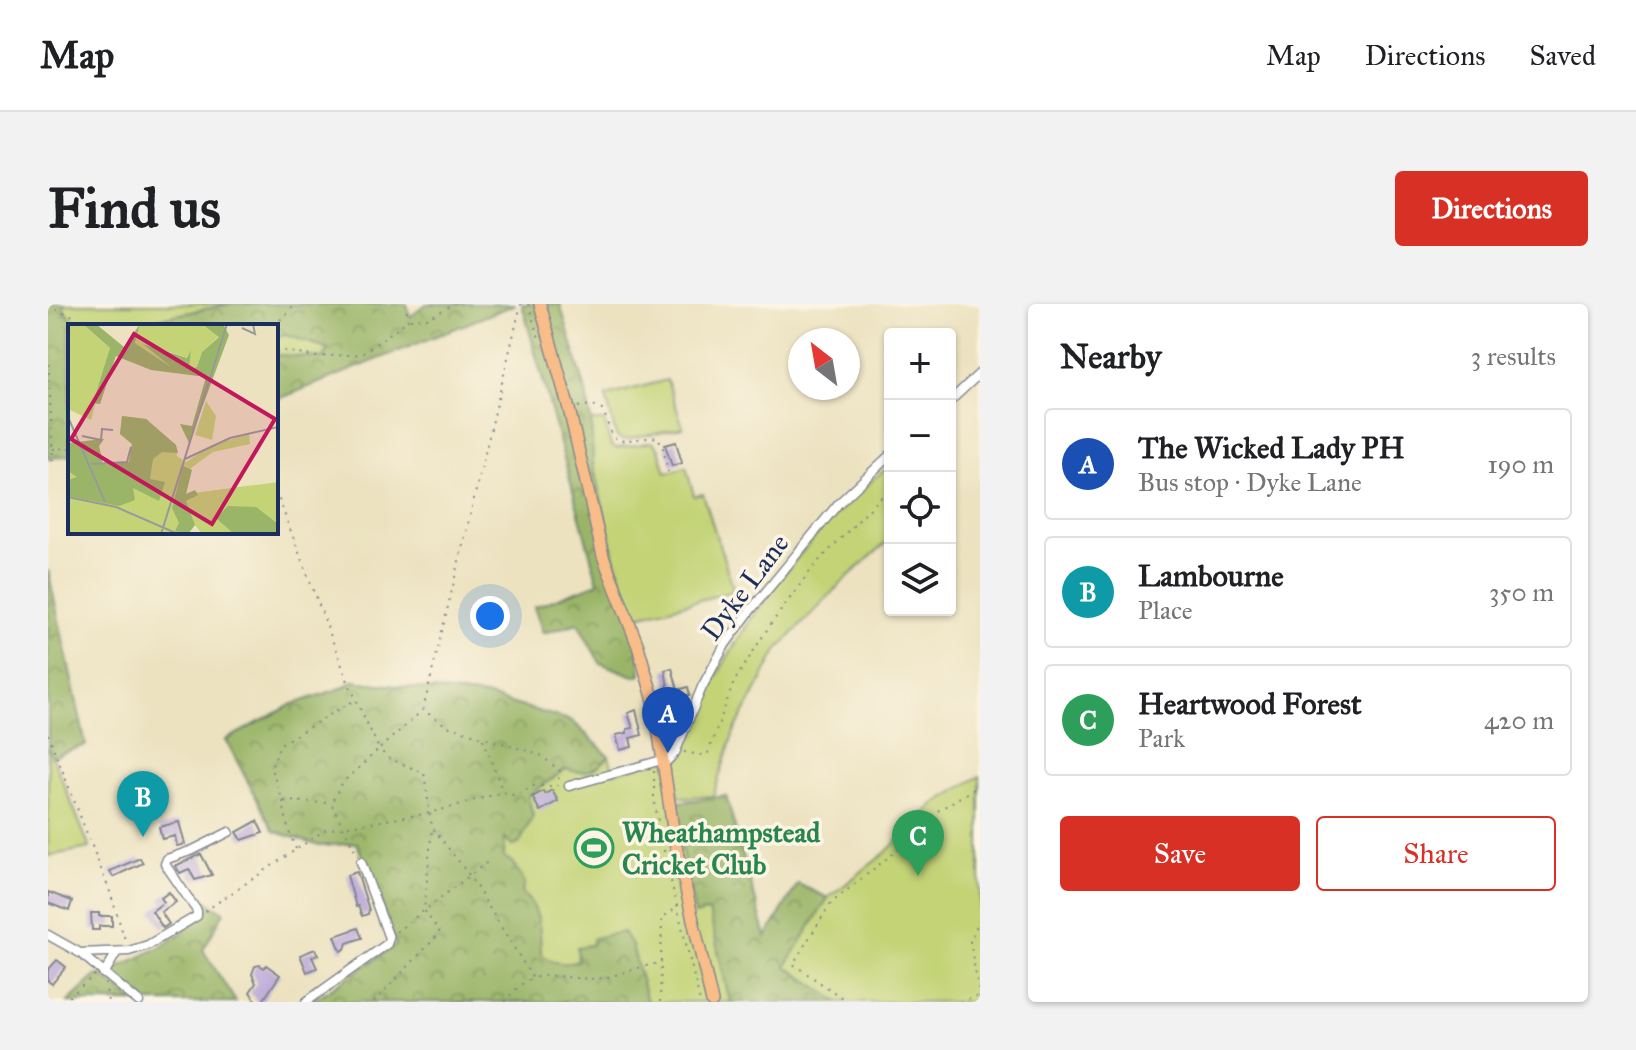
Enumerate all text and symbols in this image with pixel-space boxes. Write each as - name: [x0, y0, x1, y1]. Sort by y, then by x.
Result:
- text: Map: [40, 32, 114, 78]
- text: Map: [1266, 38, 1321, 73]
- text: Directions: [1365, 38, 1486, 73]
- text: Saved: [1530, 38, 1596, 73]
- button: Directions: [1395, 171, 1588, 246]
- text: Find us: [48, 174, 221, 242]
- inset map: [68, 324, 278, 534]
- north arrow: [788, 328, 860, 400]
- map controls: [884, 328, 956, 616]
- button: +: [884, 328, 956, 400]
- text: Nearby: [1060, 336, 1162, 377]
- text: 3 results: [1471, 340, 1556, 372]
- button: −: [884, 400, 956, 472]
- text: The Wicked Lady PH: [1138, 430, 1404, 466]
- text: A: [1079, 448, 1097, 480]
- text: 190 m: [1487, 448, 1554, 480]
- text: Bus stop · Dyke Lane: [1138, 466, 1362, 498]
- button: locate: [884, 472, 956, 544]
- street label: Dyke Lane: [693, 527, 797, 647]
- button: layers: [884, 544, 956, 616]
- text: Lambourne: [1138, 558, 1284, 594]
- text: B: [1079, 576, 1097, 608]
- text: 350 m: [1489, 576, 1554, 608]
- text: Place: [1138, 594, 1193, 626]
- your location: [470, 596, 510, 636]
- text: Heartwood Forest: [1138, 686, 1362, 722]
- pin: A: [642, 687, 694, 753]
- text: C: [1079, 704, 1097, 736]
- text: 420 m: [1484, 704, 1554, 736]
- text: Park: [1138, 722, 1185, 754]
- pin: B: [117, 771, 169, 837]
- pin: C: [892, 810, 944, 876]
- place label: Wheathampstead Cricket Club: [622, 815, 821, 882]
- button: Save: [1060, 816, 1300, 891]
- button: Share: [1316, 816, 1556, 891]
- sports icon: Wheathampstead Cricket Club: [573, 827, 615, 869]

